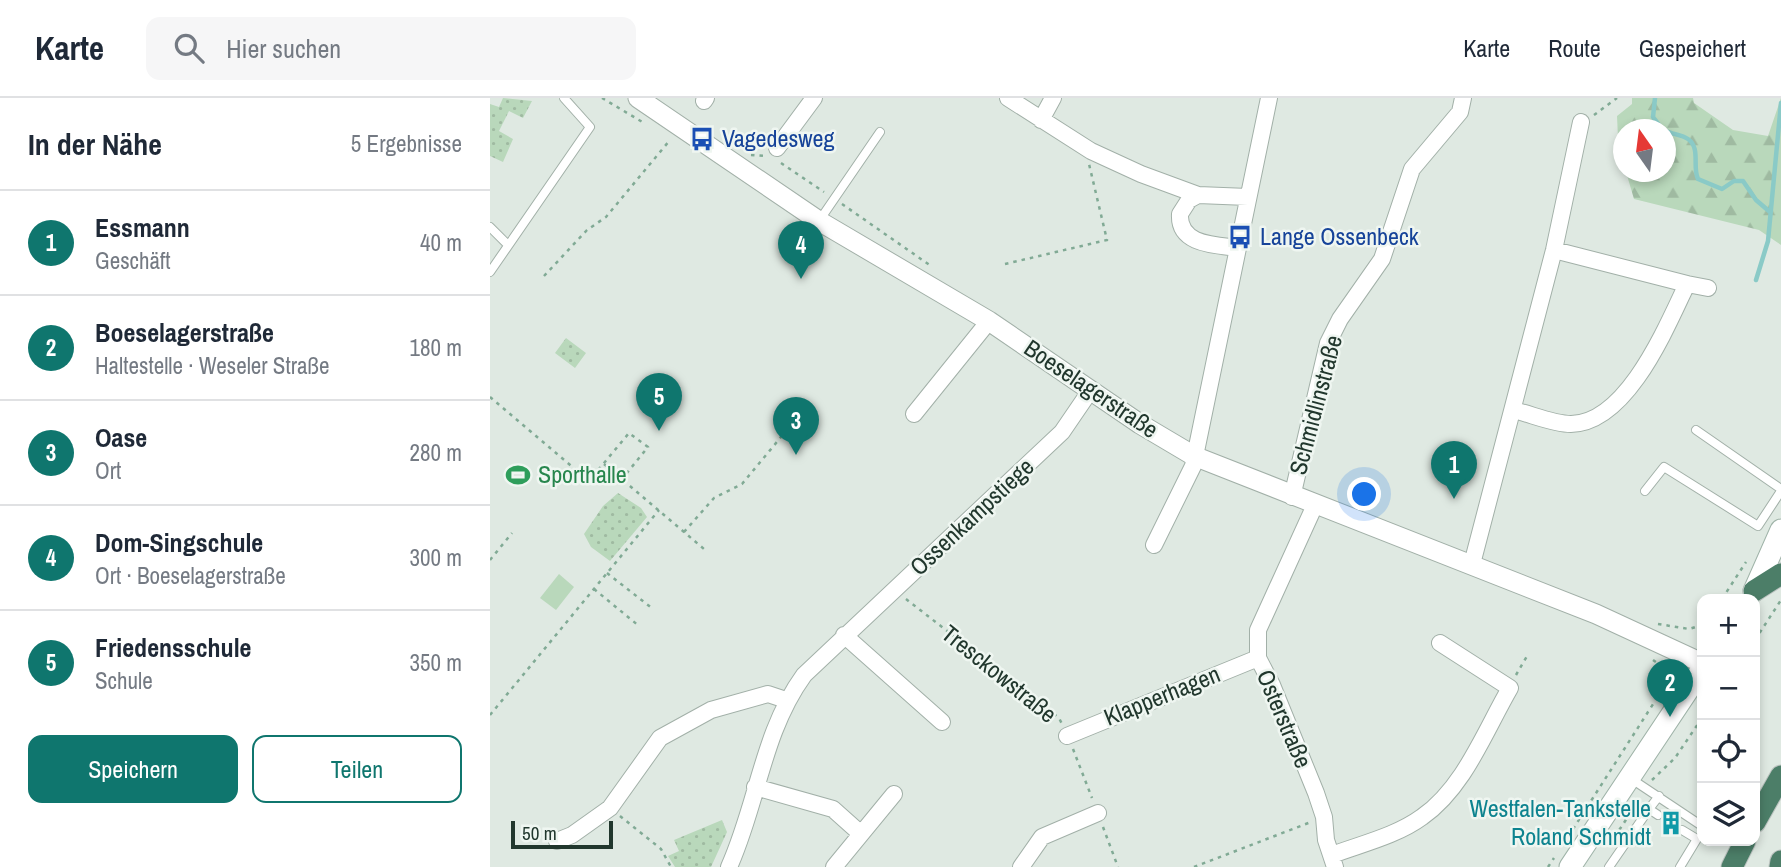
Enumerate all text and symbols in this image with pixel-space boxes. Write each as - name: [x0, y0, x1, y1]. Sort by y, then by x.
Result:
- search box: [146, 17, 636, 80]
- text: Karte: [35, 26, 104, 70]
- icon: search: [170, 29, 208, 67]
- text: Hier suchen: [226, 31, 341, 66]
- text: Karte: [1463, 32, 1510, 64]
- text: Route: [1548, 32, 1601, 64]
- text: Gespeichert: [1639, 32, 1746, 64]
- north arrow: [1613, 119, 1676, 182]
- place label: Vagedesweg: [722, 122, 834, 154]
- text: In der Nähe: [28, 124, 162, 164]
- bus stop icon: Vagedesweg: [688, 125, 716, 153]
- text: 5 Ergebnisse: [351, 128, 462, 159]
- text: Essmann: [95, 210, 190, 245]
- place label: Lange Ossenbeck: [1260, 220, 1419, 252]
- pin: 4: [778, 221, 824, 279]
- bus stop icon: Lange Ossenbeck: [1226, 223, 1254, 251]
- text: 1: [46, 227, 56, 258]
- text: 40 m: [420, 227, 462, 258]
- text: Geschäft: [95, 245, 171, 276]
- text: Boeselagerstraße: [95, 315, 274, 350]
- street label: Boeselagerstraße: [1018, 331, 1165, 445]
- street label: Schmidlinstraße: [1281, 331, 1349, 478]
- text: 2: [46, 332, 56, 363]
- text: 180 m: [410, 332, 462, 363]
- text: Haltestelle · Weseler Straße: [95, 350, 329, 381]
- pin: 5: [636, 373, 682, 431]
- pin: 3: [773, 397, 819, 455]
- text: Oase: [95, 420, 147, 455]
- text: 3: [46, 437, 56, 468]
- text: 280 m: [410, 437, 462, 468]
- pin: 1: [1431, 441, 1477, 499]
- street label: Ossenkampstiege: [902, 450, 1040, 582]
- text: Ort: [95, 455, 121, 486]
- place label: Sporthalle: [538, 458, 627, 490]
- sports icon: Sporthalle: [504, 461, 532, 489]
- your location: [1347, 477, 1381, 511]
- text: Dom-Singschule: [95, 525, 263, 560]
- text: 4: [46, 542, 56, 573]
- text: 300 m: [410, 542, 462, 573]
- text: Ort · Boeselagerstraße: [95, 560, 286, 591]
- map controls: [1697, 594, 1760, 846]
- button: +: [1697, 594, 1760, 657]
- street label: Tresckowstraße: [935, 617, 1064, 729]
- text: Friedensschule: [95, 630, 251, 665]
- text: 5: [46, 647, 56, 678]
- text: 350 m: [410, 647, 462, 678]
- street label: Klapperhagen: [1099, 657, 1224, 733]
- button: −: [1697, 657, 1760, 720]
- pin: 2: [1647, 659, 1693, 717]
- text: Schule: [95, 665, 153, 696]
- street label: Osterstraße: [1250, 665, 1320, 773]
- button: locate: [1697, 720, 1760, 783]
- button: Speichern: [28, 735, 238, 803]
- button: Teilen: [252, 735, 462, 803]
- button: layers: [1697, 783, 1760, 846]
- place label: Westfalen-Tankstelle Roland Schmidt: [1469, 792, 1652, 852]
- building icon: Westfalen-Tankstelle Roland Schmidt: [1657, 809, 1685, 837]
- scale bar: [511, 818, 612, 850]
- text: 50 m: [522, 820, 557, 846]

